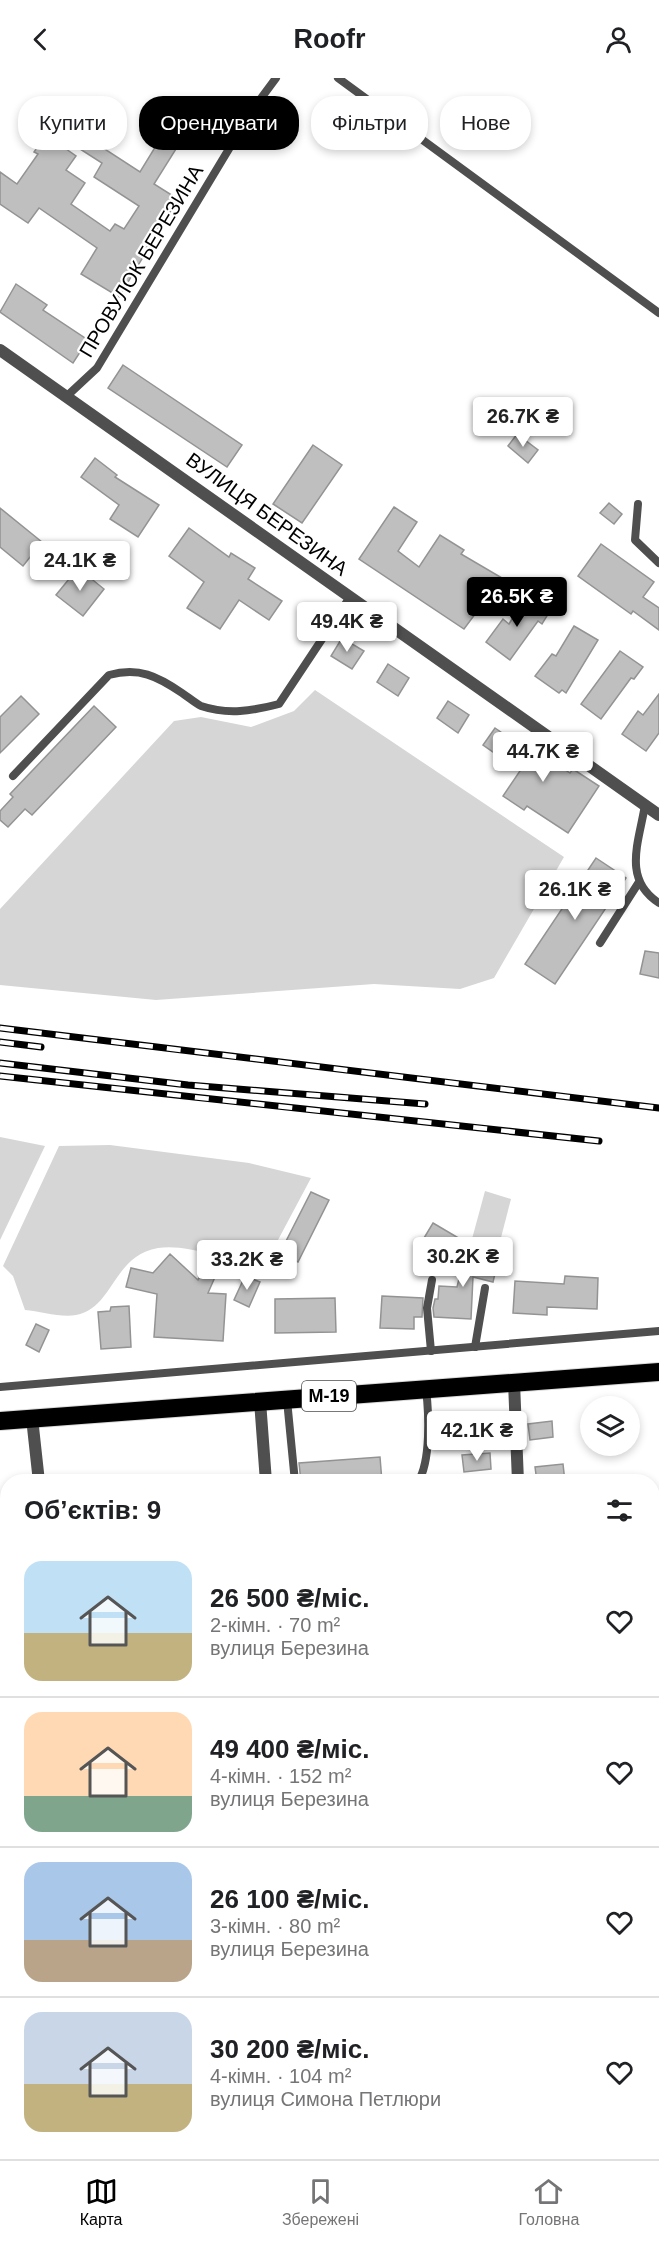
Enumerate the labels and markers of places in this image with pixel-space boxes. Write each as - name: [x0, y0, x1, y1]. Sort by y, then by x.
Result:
- pin: 26.7K ₴: [468, 397, 578, 448]
- pin: 24.1K ₴: [25, 541, 135, 592]
- pin: 26.5K ₴: [462, 577, 572, 628]
- pin: 49.4K ₴: [292, 602, 402, 653]
- pin: 44.7K ₴: [488, 732, 598, 783]
- pin: 26.1K ₴: [520, 870, 630, 921]
- pin: 30.2K ₴: [408, 1237, 518, 1288]
- pin: 33.2K ₴: [192, 1240, 302, 1291]
- pin: 42.1K ₴: [422, 1411, 532, 1462]

